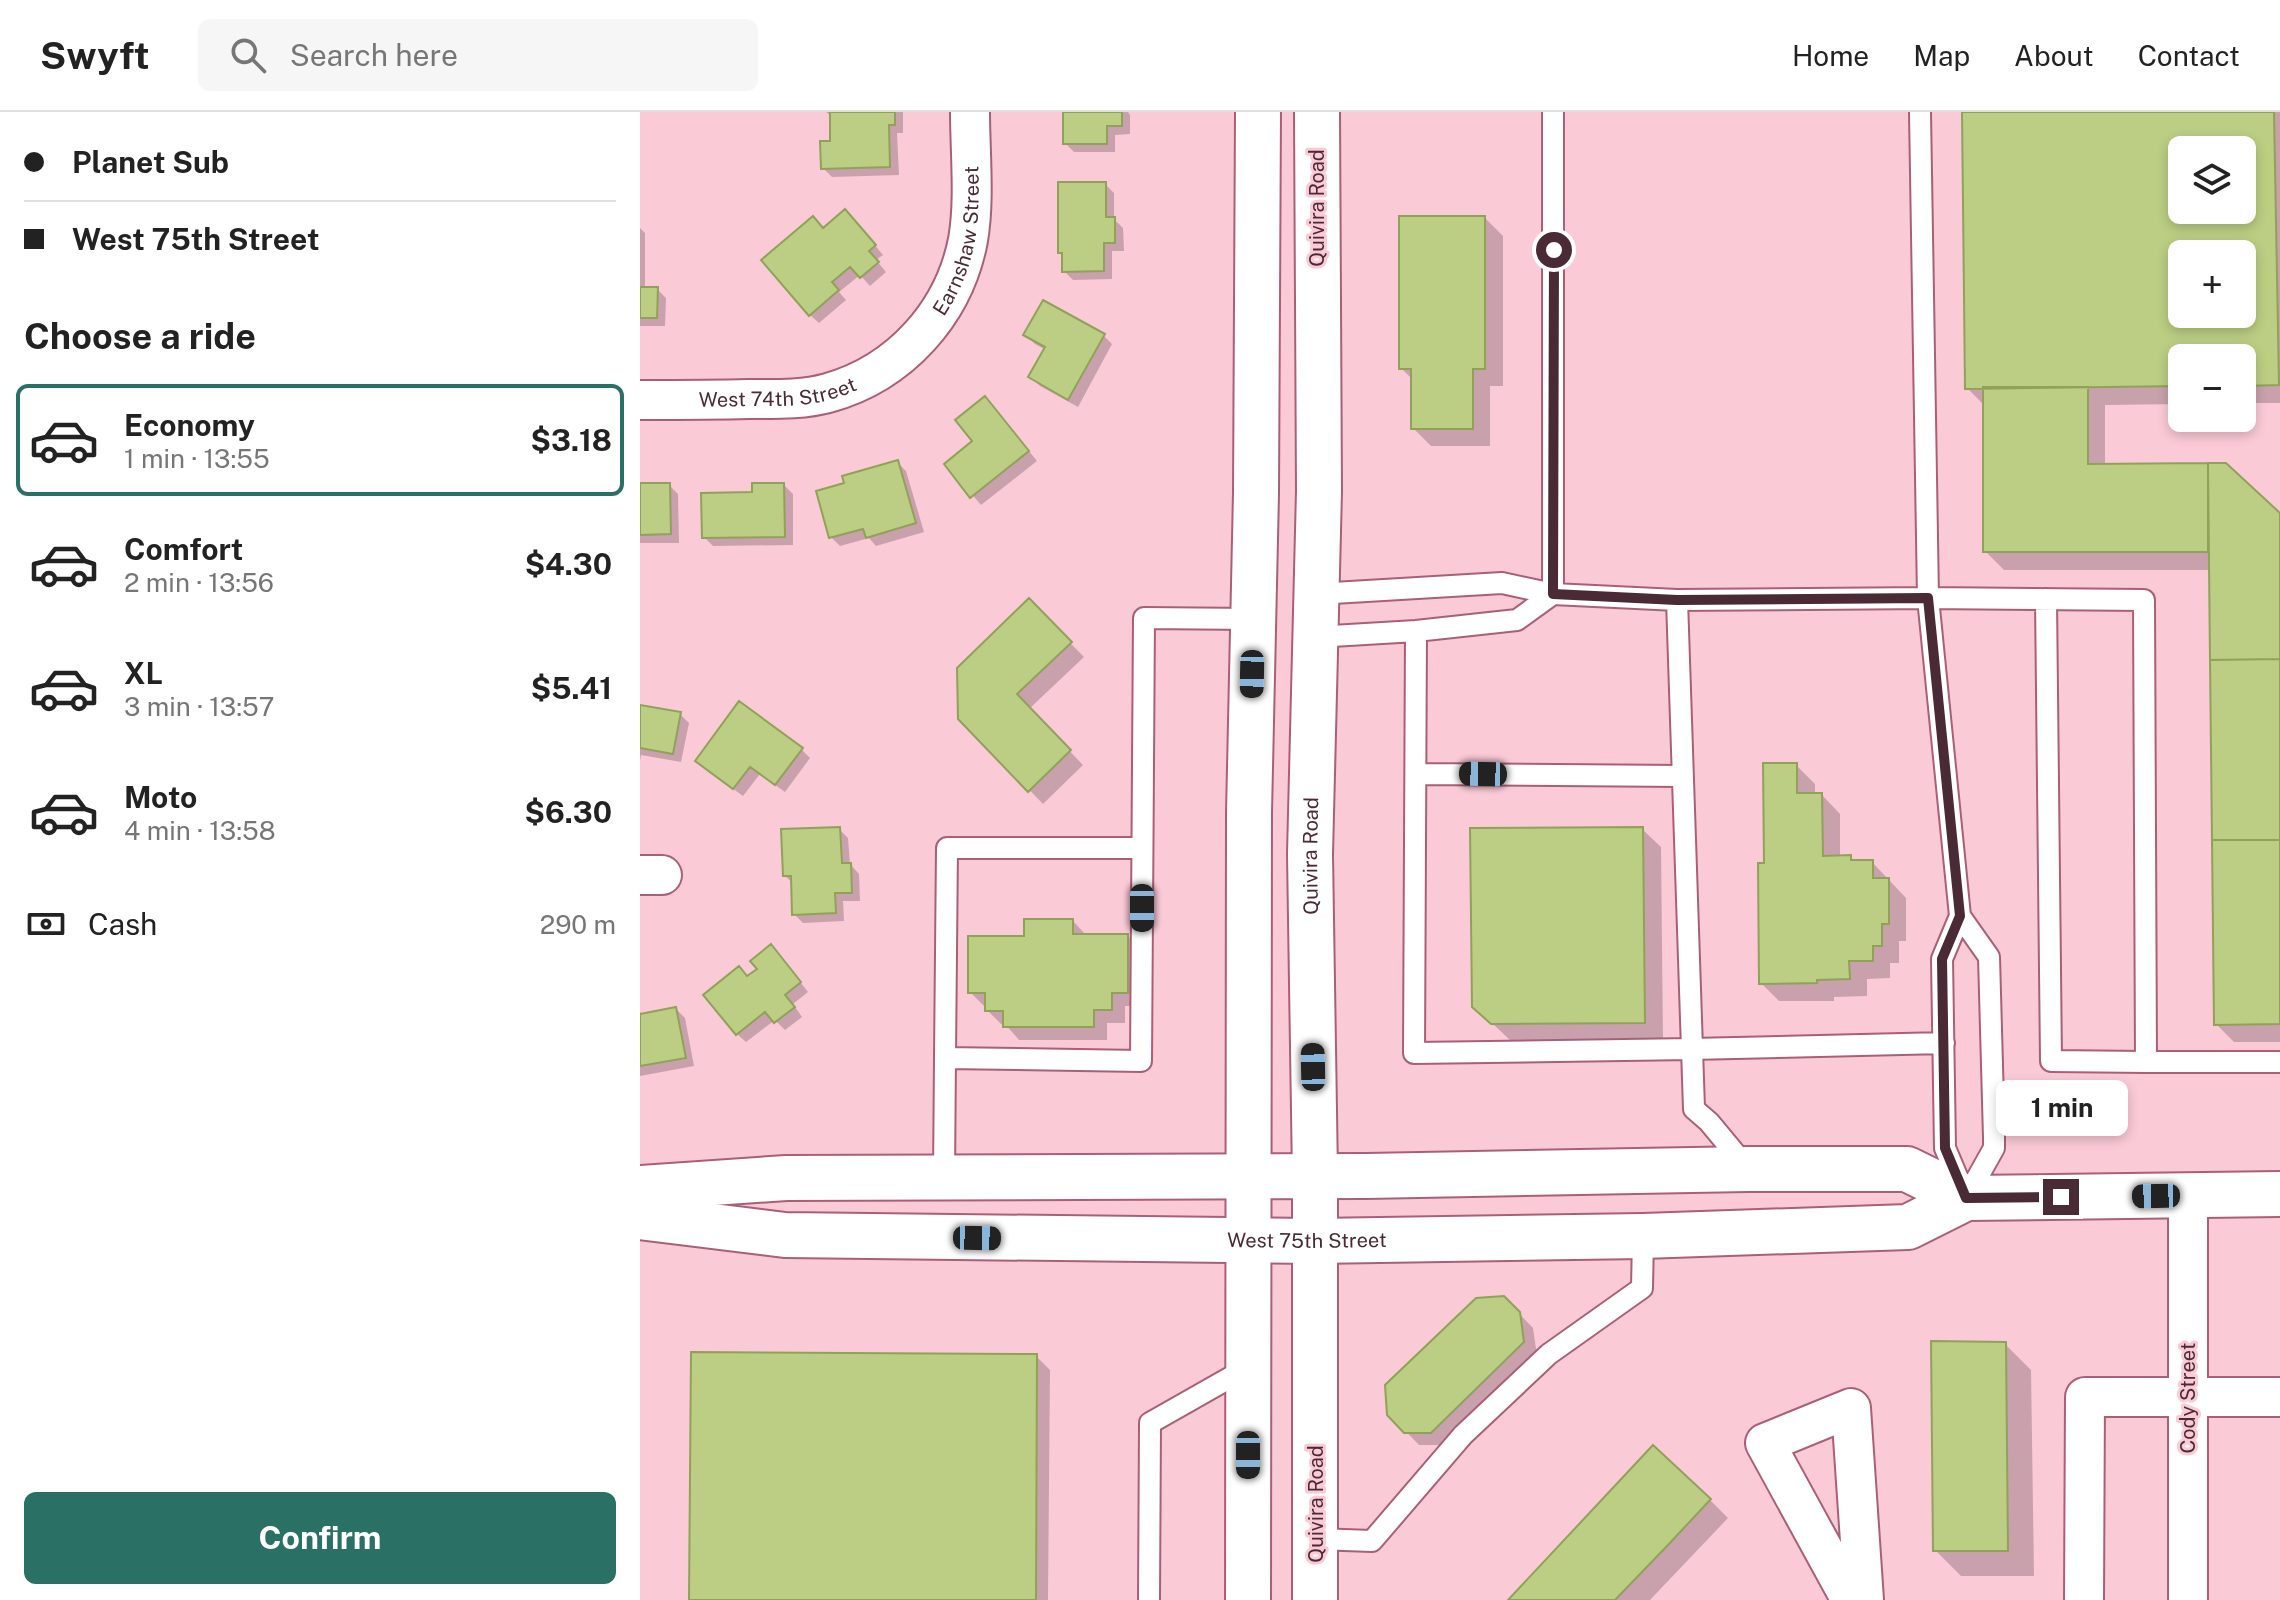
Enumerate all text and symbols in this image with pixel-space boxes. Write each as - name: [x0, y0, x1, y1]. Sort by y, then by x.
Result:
- search box: [198, 19, 758, 91]
- text: Swyft: [40, 33, 150, 78]
- icon: search: [226, 33, 270, 77]
- text: Search here: [290, 37, 458, 73]
- text: Home: [1792, 39, 1869, 72]
- text: Map: [1913, 39, 1970, 72]
- text: About: [2014, 39, 2094, 72]
- text: Contact: [2138, 39, 2240, 72]
- map controls: [2168, 136, 2256, 432]
- button: layers: [2168, 136, 2256, 224]
- text: Planet Sub: [72, 144, 229, 180]
- street label: Quivira Road: [1305, 149, 1329, 267]
- street label: Earnshaw Street: [928, 166, 984, 320]
- text: West 75th Street: [72, 221, 319, 257]
- route start: [1536, 232, 1572, 268]
- button: +: [2168, 240, 2256, 328]
- text: Choose a ride: [24, 315, 256, 357]
- button: −: [2168, 344, 2256, 432]
- street label: West 74th Street: [699, 372, 860, 412]
- icon: car: [28, 404, 100, 476]
- text: Economy: [124, 407, 255, 443]
- text: $3.18: [531, 422, 612, 458]
- text: 1 min · 13:55: [124, 443, 270, 474]
- icon: car: [28, 528, 100, 600]
- text: Comfort: [124, 531, 243, 567]
- text: $4.30: [525, 546, 612, 582]
- text: 2 min · 13:56: [124, 567, 274, 598]
- car: [1240, 650, 1264, 698]
- icon: car: [28, 652, 100, 724]
- text: XL: [124, 655, 163, 691]
- text: $5.41: [531, 670, 612, 706]
- text: 3 min · 13:57: [124, 691, 274, 722]
- car: [1459, 762, 1507, 786]
- icon: car: [28, 776, 100, 848]
- text: Moto: [124, 779, 197, 815]
- text: $6.30: [524, 794, 612, 830]
- street label: Quivira Road: [1298, 797, 1323, 915]
- text: 4 min · 13:58: [124, 815, 276, 846]
- car: [1130, 884, 1154, 932]
- icon: cash: [24, 902, 68, 946]
- text: Cash: [88, 906, 157, 942]
- text: 290 m: [540, 909, 616, 940]
- car: [1301, 1043, 1325, 1091]
- callout: 1 min: [1995, 1081, 2127, 1137]
- text: 1 min: [2031, 1092, 2093, 1123]
- route end: [2043, 1179, 2079, 1215]
- car: [2132, 1184, 2180, 1208]
- car: [953, 1226, 1001, 1250]
- street label: West 75th Street: [1227, 1228, 1387, 1253]
- street label: Cody Street: [2176, 1343, 2200, 1453]
- car: [1236, 1431, 1260, 1479]
- street label: Quivira Road: [1304, 1445, 1328, 1563]
- button: Confirm: [24, 1492, 616, 1584]

